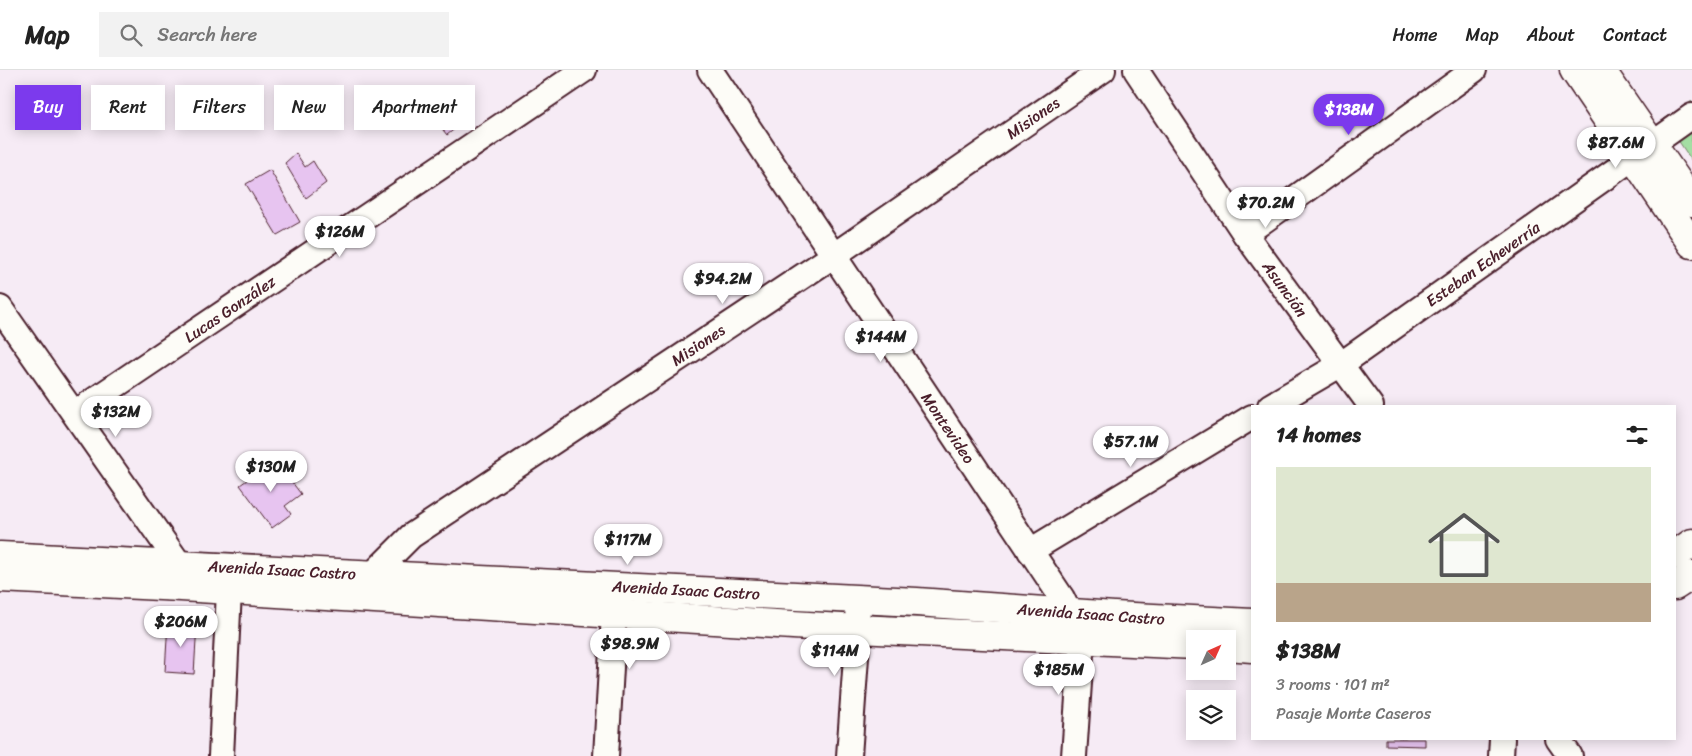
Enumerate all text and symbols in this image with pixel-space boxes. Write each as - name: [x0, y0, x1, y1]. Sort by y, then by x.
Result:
- search box: [99, 12, 449, 57]
- text: Map: [25, 14, 69, 56]
- text: Search here: [157, 18, 257, 51]
- text: Home: [1393, 19, 1438, 51]
- text: Map: [1466, 19, 1499, 51]
- text: About: [1527, 19, 1575, 51]
- text: Contact: [1603, 19, 1667, 51]
- icon: search: [117, 21, 145, 49]
- chip: Buy: [15, 85, 81, 130]
- chip: Rent: [91, 85, 165, 130]
- chip: Filters: [175, 85, 264, 130]
- chip: New: [274, 85, 344, 130]
- chip: Apartment: [354, 85, 475, 130]
- street label: Misiones: [1000, 88, 1066, 147]
- pin: $138M: [1314, 93, 1384, 136]
- text: $138M: [1324, 95, 1374, 124]
- pin: $87.6M: [1575, 126, 1657, 169]
- text: $87.6M: [1588, 128, 1644, 157]
- pin: $70.2M: [1225, 186, 1307, 229]
- text: $70.2M: [1237, 188, 1295, 217]
- street label: Esteban Echeverría: [1419, 213, 1547, 315]
- pin: $126M: [305, 216, 375, 258]
- text: $126M: [315, 217, 365, 246]
- street label: Asunción: [1254, 254, 1316, 324]
- pin: $94.2M: [682, 262, 764, 305]
- text: $94.2M: [694, 264, 752, 293]
- street label: Lucas González: [178, 267, 282, 351]
- street label: Misiones: [665, 316, 732, 374]
- pin: $144M: [846, 320, 916, 363]
- text: $144M: [856, 322, 906, 351]
- street label: Montevideo: [913, 386, 983, 470]
- pin: $132M: [81, 396, 151, 438]
- text: $132M: [92, 397, 140, 426]
- text: 14 homes: [1276, 416, 1361, 454]
- icon: filters: [1623, 421, 1651, 449]
- pin: $57.1M: [1090, 426, 1172, 468]
- text: $57.1M: [1104, 427, 1158, 456]
- pin: $130M: [236, 450, 306, 493]
- text: $130M: [246, 452, 296, 481]
- icon: home: [1419, 500, 1509, 590]
- pin: $117M: [593, 524, 663, 566]
- text: $117M: [605, 525, 651, 554]
- street label: Avenida Isaac Castro: [206, 552, 357, 588]
- street label: Avenida Isaac Castro: [610, 572, 761, 608]
- street label: Avenida Isaac Castro: [1015, 594, 1166, 634]
- pin: $206M: [146, 606, 216, 648]
- text: $206M: [155, 607, 207, 636]
- pin: $98.9M: [589, 628, 671, 670]
- text: $98.9M: [601, 629, 659, 658]
- north arrow: [1186, 630, 1236, 680]
- map controls: [1186, 630, 1236, 740]
- text: $138M: [1276, 632, 1340, 670]
- pin: $114M: [800, 634, 870, 677]
- text: $114M: [811, 636, 859, 665]
- pin: $185M: [1024, 654, 1094, 696]
- text: $185M: [1034, 655, 1084, 684]
- text: 3 rooms · 101 m²: [1276, 670, 1390, 699]
- button: layers: [1186, 690, 1236, 740]
- text: Pasaje Monte Caseros: [1276, 699, 1431, 728]

